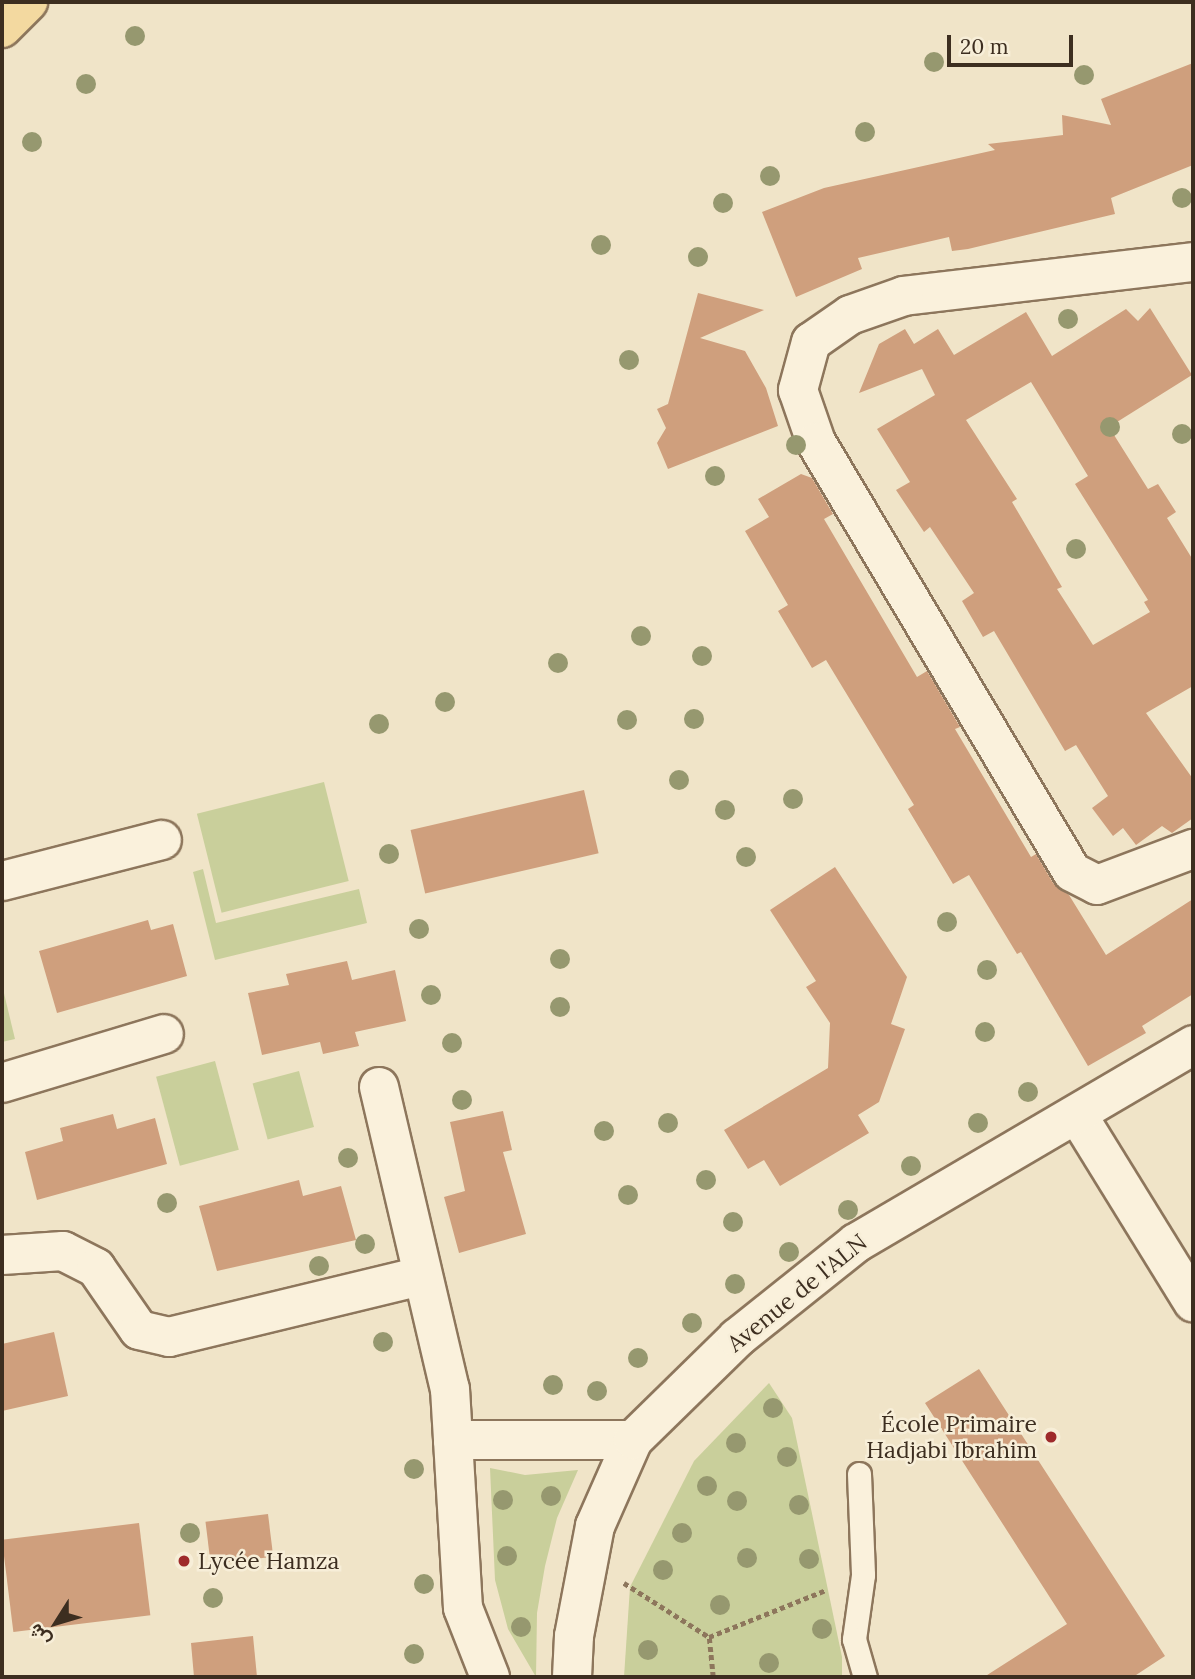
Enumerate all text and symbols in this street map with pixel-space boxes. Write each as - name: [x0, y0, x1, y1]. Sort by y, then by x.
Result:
- scale bar: [950, 21, 1076, 65]
- text: 20 m: [960, 33, 1009, 60]
- street label: Avenue de l'ALN: [722, 1228, 872, 1358]
- place label: École Primaire Hadjabi Ibrahim: [866, 1410, 1037, 1464]
- marker: École Primaire Hadjabi Ibrahim: [1043, 1429, 1059, 1445]
- place label: Lycée Hamza: [198, 1547, 339, 1575]
- marker: Lycée Hamza: [176, 1553, 192, 1569]
- north arrow: [21, 1588, 91, 1658]
- text: ش: [23, 1619, 56, 1652]

